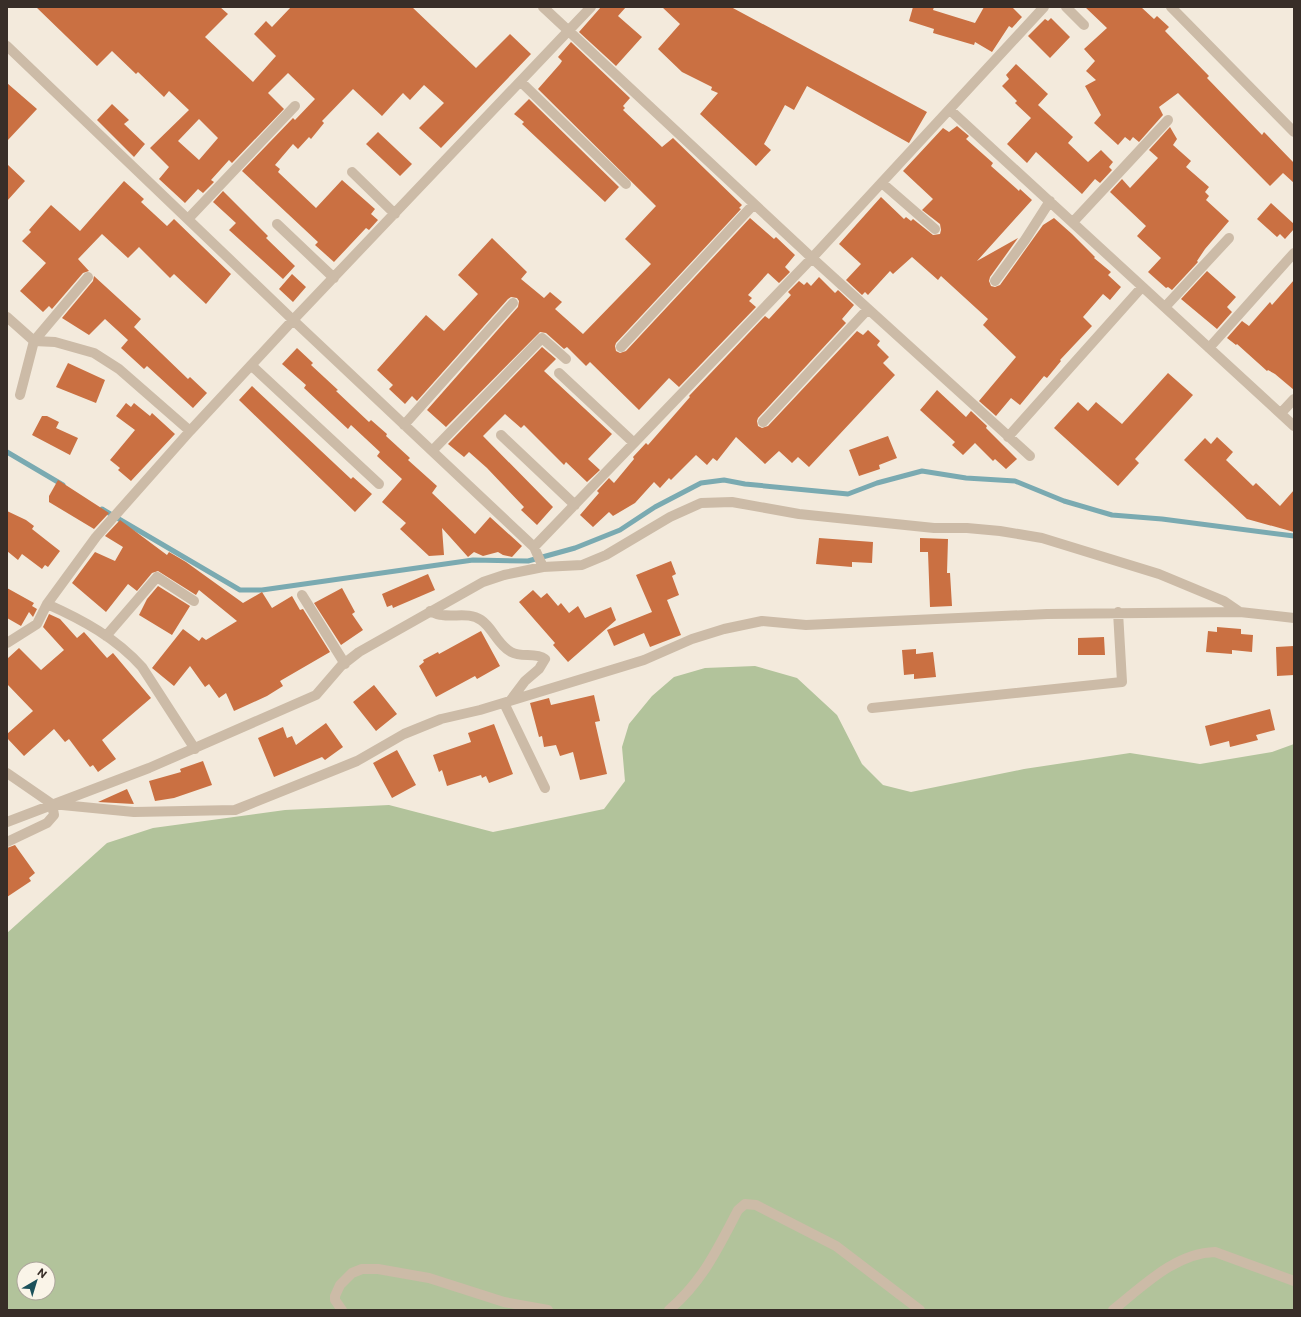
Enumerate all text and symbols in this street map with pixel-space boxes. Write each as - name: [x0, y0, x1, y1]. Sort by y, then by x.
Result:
- north arrow: [16, 1261, 56, 1301]
- text: N: [35, 1265, 50, 1280]

